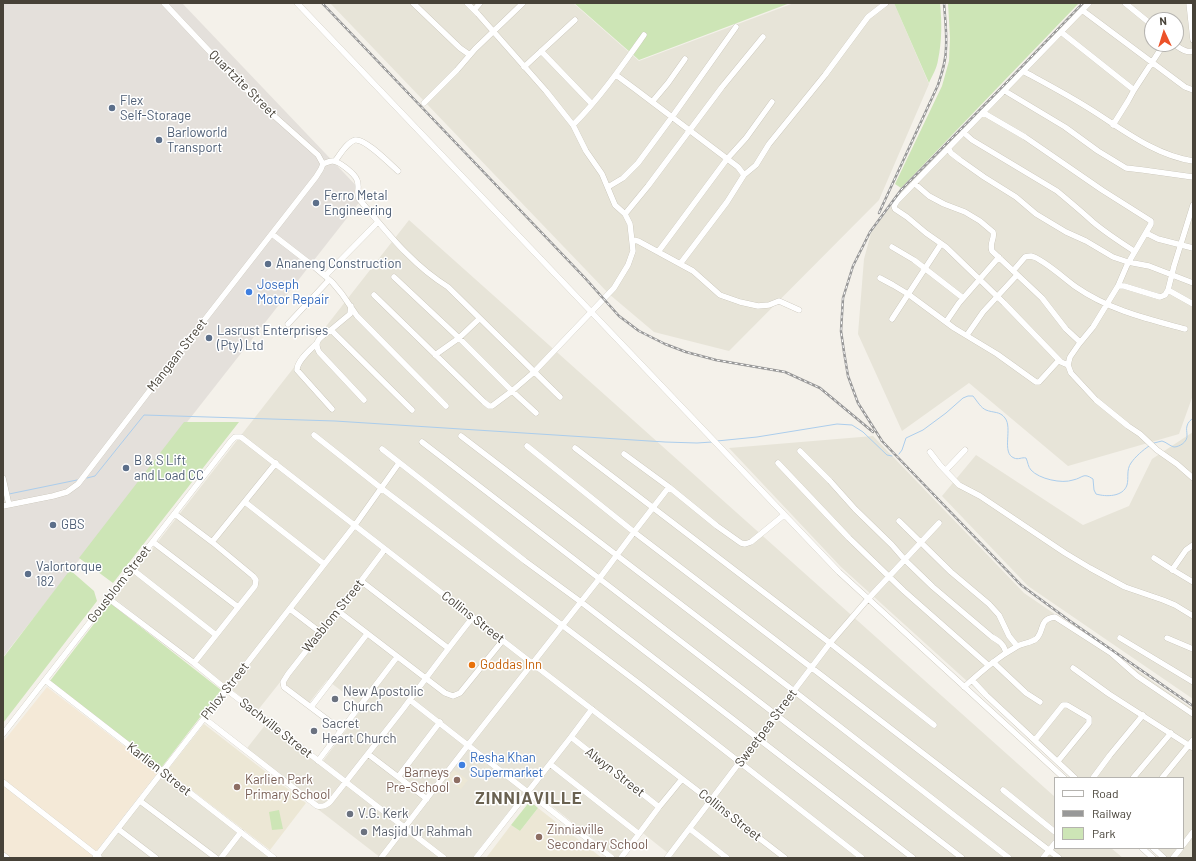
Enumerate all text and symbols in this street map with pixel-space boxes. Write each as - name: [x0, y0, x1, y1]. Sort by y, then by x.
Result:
- north arrow: [1144, 12, 1184, 52]
- text: N: [1159, 14, 1167, 27]
- street label: Quartzite Street: [206, 47, 280, 121]
- place label: Flex Self-Storage: [120, 93, 191, 124]
- marker: Flex Self-Storage: [107, 103, 117, 113]
- place label: Barloworld Transport: [167, 125, 227, 156]
- marker: Barloworld Transport: [154, 135, 164, 145]
- place label: Ferro Metal Engineering: [324, 188, 392, 219]
- marker: Ferro Metal Engineering: [311, 198, 321, 208]
- place label: Ananeng Construction: [276, 256, 401, 272]
- marker: Ananeng Construction: [263, 259, 273, 269]
- place label: Joseph Motor Repair: [257, 277, 329, 308]
- marker: Joseph Motor Repair: [244, 287, 254, 297]
- street label: Mangaan Street: [144, 315, 210, 395]
- place label: Lasrust Enterprises (Pty) Ltd: [217, 323, 328, 354]
- marker: Lasrust Enterprises (Pty) Ltd: [204, 333, 214, 343]
- place label: B & S Lift and Load CC: [134, 453, 204, 484]
- marker: B & S Lift and Load CC: [121, 463, 131, 473]
- place label: GBS: [61, 517, 85, 533]
- marker: GBS: [48, 520, 58, 530]
- street label: Gousblom Street: [84, 542, 154, 626]
- place label: Valortorque 182: [36, 559, 102, 590]
- marker: Valortorque 182: [23, 569, 33, 579]
- street label: Wasblom Street: [299, 576, 367, 656]
- street label: Collins Street: [438, 588, 508, 646]
- place label: Goddas Inn: [480, 657, 542, 673]
- street label: Phlox Street: [198, 659, 252, 723]
- marker: Goddas Inn: [467, 660, 477, 670]
- place label: New Apostolic Church: [343, 684, 424, 715]
- street label: Sweetpea Street: [732, 686, 800, 770]
- marker: New Apostolic Church: [330, 694, 340, 704]
- street label: Sachville Street: [236, 695, 316, 761]
- place label: Sacret Heart Church: [322, 716, 397, 747]
- marker: Sacret Heart Church: [309, 726, 319, 736]
- street label: Karlien Street: [124, 739, 194, 799]
- street label: Alwyn Street: [582, 744, 648, 800]
- place label: Resha Khan Supermarket: [470, 750, 543, 781]
- marker: Resha Khan Supermarket: [457, 760, 467, 770]
- place label: Barneys Pre-School: [386, 765, 449, 796]
- place label: Karlien Park Primary School: [245, 772, 330, 803]
- marker: Barneys Pre-School: [452, 775, 462, 785]
- legend: [1054, 777, 1184, 849]
- marker: Karlien Park Primary School: [232, 782, 242, 792]
- street label: Collins Street: [695, 786, 765, 844]
- text: Road: [1092, 786, 1119, 800]
- district label: ZINNIAVILLE: [475, 788, 583, 808]
- place label: V.G. Kerk: [358, 806, 409, 822]
- text: Railway: [1092, 806, 1131, 820]
- marker: V.G. Kerk: [345, 809, 355, 819]
- place label: Zinniaville Secondary School: [547, 822, 648, 853]
- place label: Masjid Ur Rahmah: [372, 824, 472, 840]
- text: Park: [1092, 826, 1116, 840]
- marker: Masjid Ur Rahmah: [359, 827, 369, 837]
- marker: Zinniaville Secondary School: [534, 832, 544, 842]

